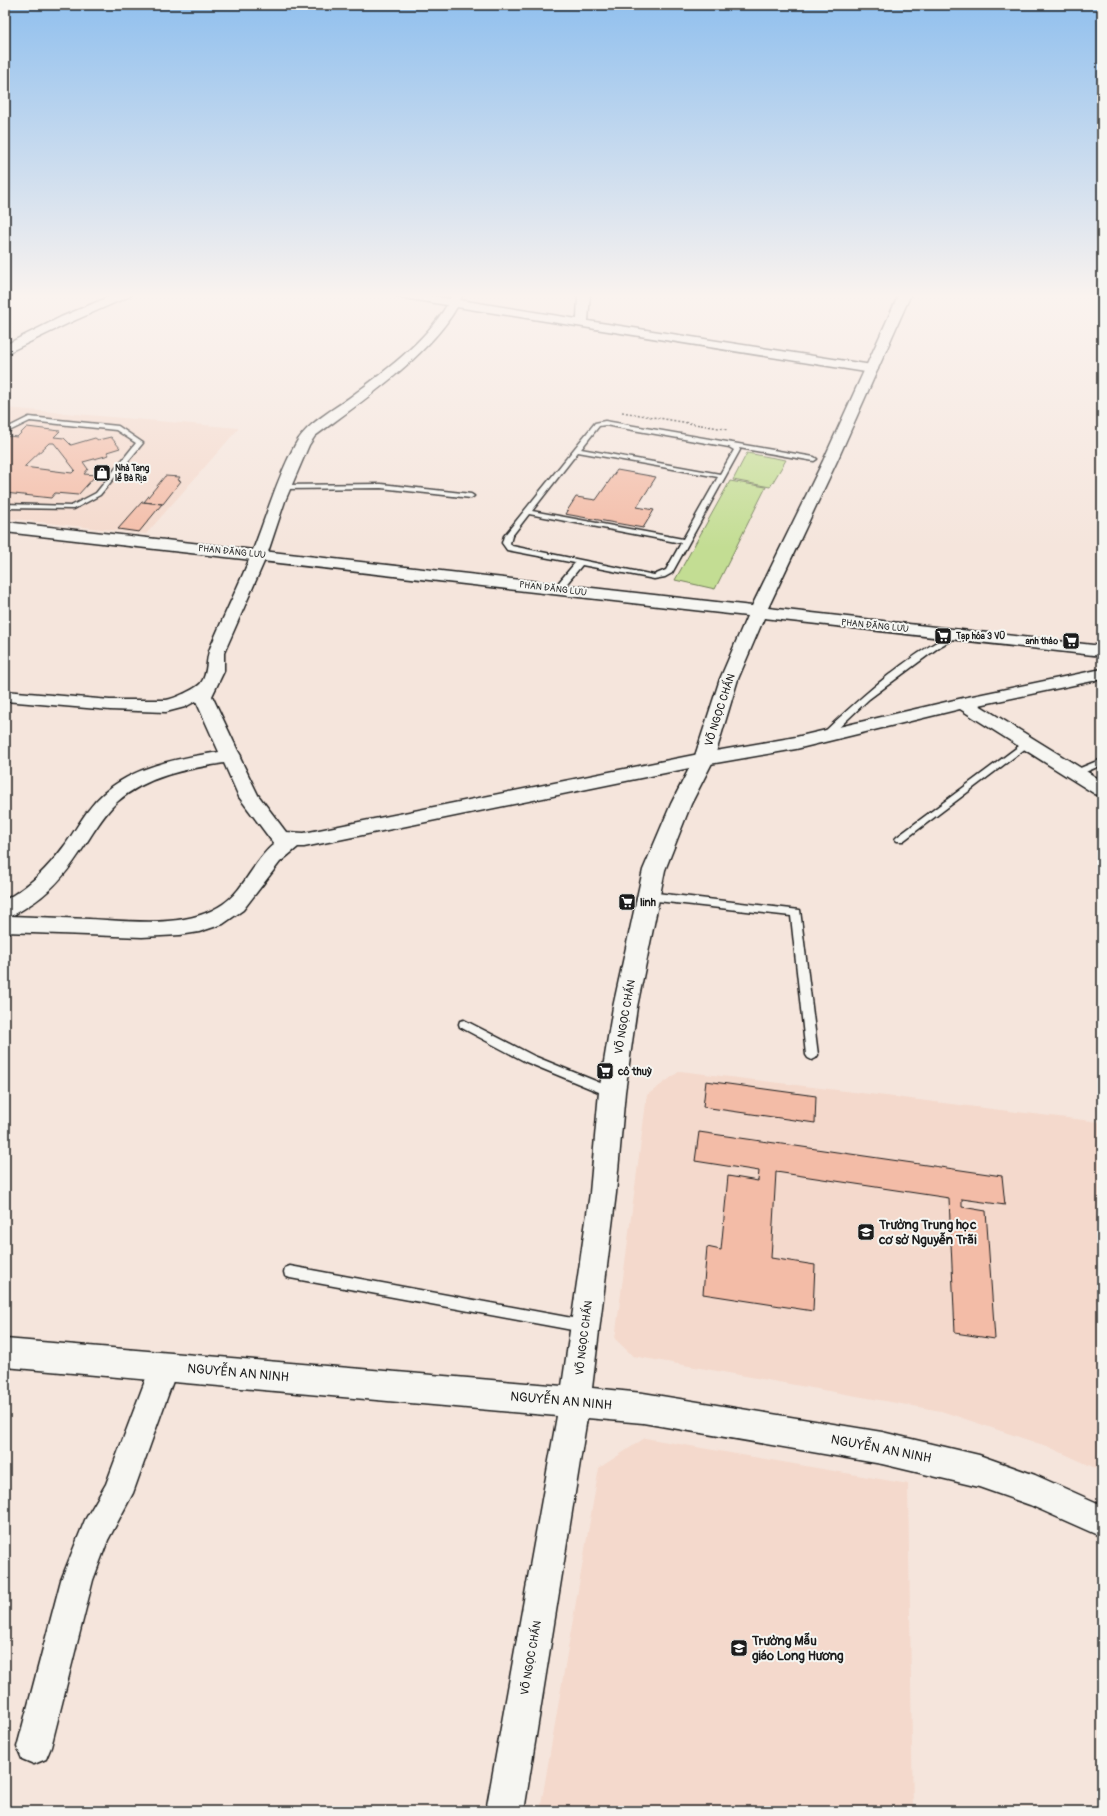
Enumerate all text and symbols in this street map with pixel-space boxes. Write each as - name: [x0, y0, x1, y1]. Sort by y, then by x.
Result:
- shop icon: Nhà Tang lễ Bà Rịa: [92, 463, 112, 483]
- place label: Nhà Tang lễ Bà Rịa: [115, 463, 150, 484]
- street label: PHAN ĐĂNG LƯU: [198, 543, 266, 561]
- street label: PHAN ĐĂNG LƯU: [519, 579, 587, 599]
- street label: PHAN ĐĂNG LƯU: [841, 617, 909, 635]
- supermarket icon: Tạp hóa 3 VŨ: [933, 626, 953, 646]
- place label: Tạp hóa 3 VŨ: [955, 630, 1006, 642]
- supermarket icon: anh thảo: [1061, 631, 1081, 651]
- place label: anh thảo: [1026, 636, 1058, 647]
- street label: VÕ NGỌC CHẤN: [700, 672, 738, 748]
- supermarket icon: linh: [617, 892, 637, 912]
- place label: linh: [640, 896, 656, 909]
- street label: VÕ NGỌC CHẤN: [610, 978, 638, 1055]
- supermarket icon: cô thuỳ: [595, 1061, 615, 1081]
- place label: cô thuỳ: [617, 1065, 652, 1078]
- place label: Trường Trung học cơ sở Nguyễn Trãi: [878, 1217, 977, 1248]
- school or university icon: Trường Trung học cơ sở Nguyễn Trãi: [856, 1222, 876, 1242]
- street label: VÕ NGỌC CHẤN: [571, 1300, 595, 1376]
- street label: NGUYỄN AN NINH: [187, 1359, 290, 1385]
- street label: NGUYỄN AN NINH: [510, 1387, 613, 1413]
- street label: NGUYỄN AN NINH: [829, 1429, 933, 1467]
- street label: VÕ NGỌC CHẤN: [516, 1619, 544, 1696]
- place label: Trường Mẫu giáo Long Hương: [751, 1632, 844, 1664]
- school or university icon: Trường Mẫu giáo Long Hương: [729, 1638, 749, 1658]

